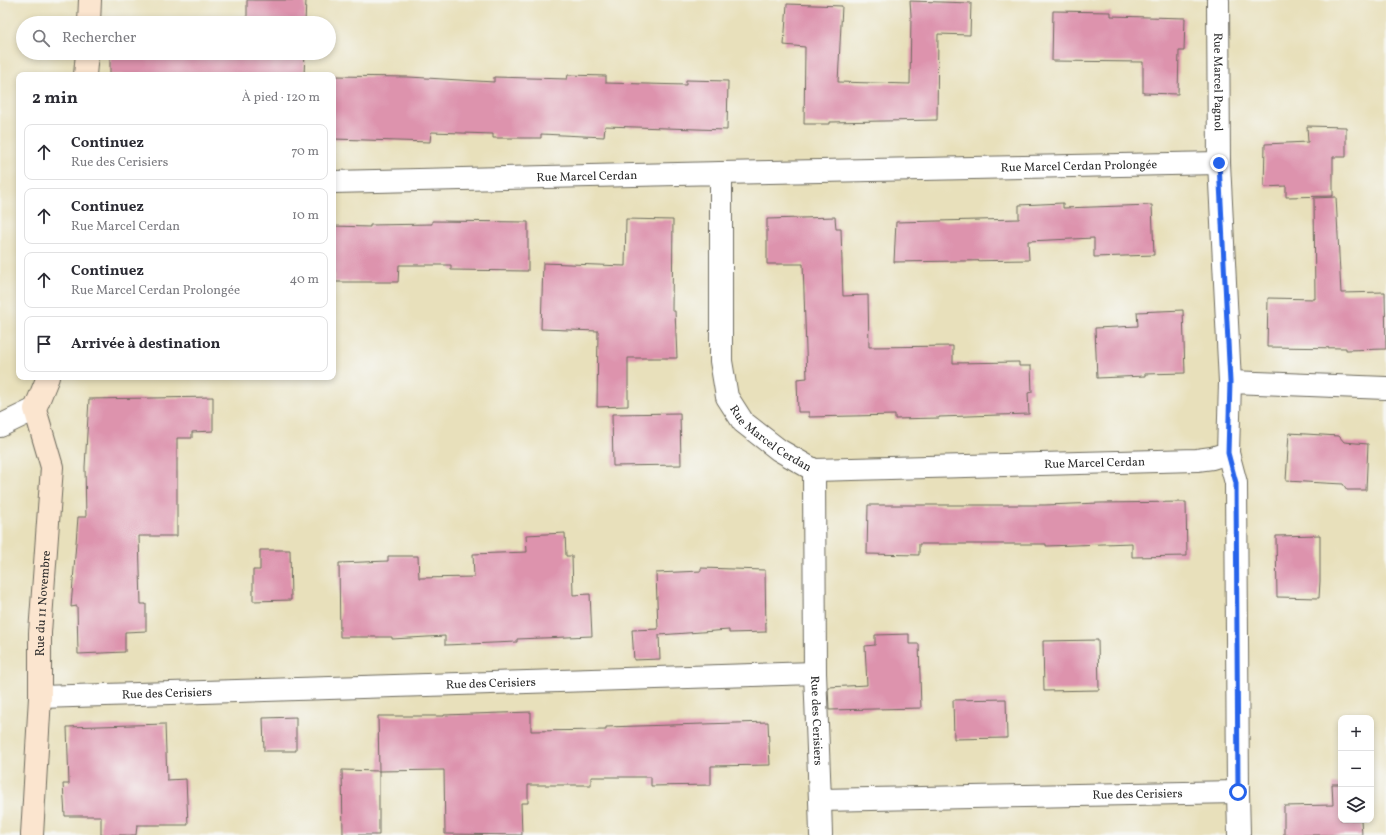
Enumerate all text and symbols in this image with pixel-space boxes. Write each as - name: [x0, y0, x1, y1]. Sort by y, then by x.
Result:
- search box: [16, 16, 336, 60]
- icon: search: [30, 27, 52, 49]
- text: Rechercher: [62, 28, 136, 49]
- street label: Rue Marcel Pagnol: [1209, 33, 1226, 132]
- text: 2 min: [32, 87, 78, 110]
- text: À pied · 120 m: [242, 89, 320, 107]
- text: Continuez: [71, 133, 144, 154]
- icon: ahead: [33, 141, 55, 163]
- text: 70 m: [291, 143, 319, 161]
- text: Rue des Cerisiers: [71, 154, 168, 172]
- route end: [1210, 154, 1228, 172]
- street label: Rue Marcel Cerdan Prolongée: [1001, 157, 1158, 176]
- street label: Rue Marcel Cerdan: [536, 168, 638, 186]
- text: Continuez: [71, 197, 144, 218]
- icon: ahead: [33, 205, 55, 227]
- text: 10 m: [292, 207, 319, 225]
- text: Rue Marcel Cerdan: [71, 218, 180, 236]
- text: Continuez: [71, 261, 144, 282]
- icon: ahead: [33, 269, 55, 291]
- text: 40 m: [290, 271, 319, 289]
- text: Rue Marcel Cerdan Prolongée: [71, 282, 240, 300]
- icon: arrive: [33, 333, 55, 355]
- text: Arrivée à destination: [71, 334, 220, 355]
- street label: Rue Marcel Cerdan: [725, 402, 814, 476]
- street label: Rue Marcel Cerdan: [1044, 454, 1145, 473]
- street label: Rue du 11 Novembre: [33, 550, 55, 656]
- street label: Rue des Cerisiers: [446, 675, 536, 693]
- street label: Rue des Cerisiers: [806, 675, 826, 766]
- street label: Rue des Cerisiers: [122, 685, 212, 703]
- map controls: [1338, 715, 1374, 823]
- button: +: [1338, 715, 1374, 751]
- button: −: [1338, 751, 1374, 787]
- route start: [1229, 783, 1247, 801]
- street label: Rue des Cerisiers: [1092, 786, 1183, 804]
- button: layers: [1338, 787, 1374, 823]

